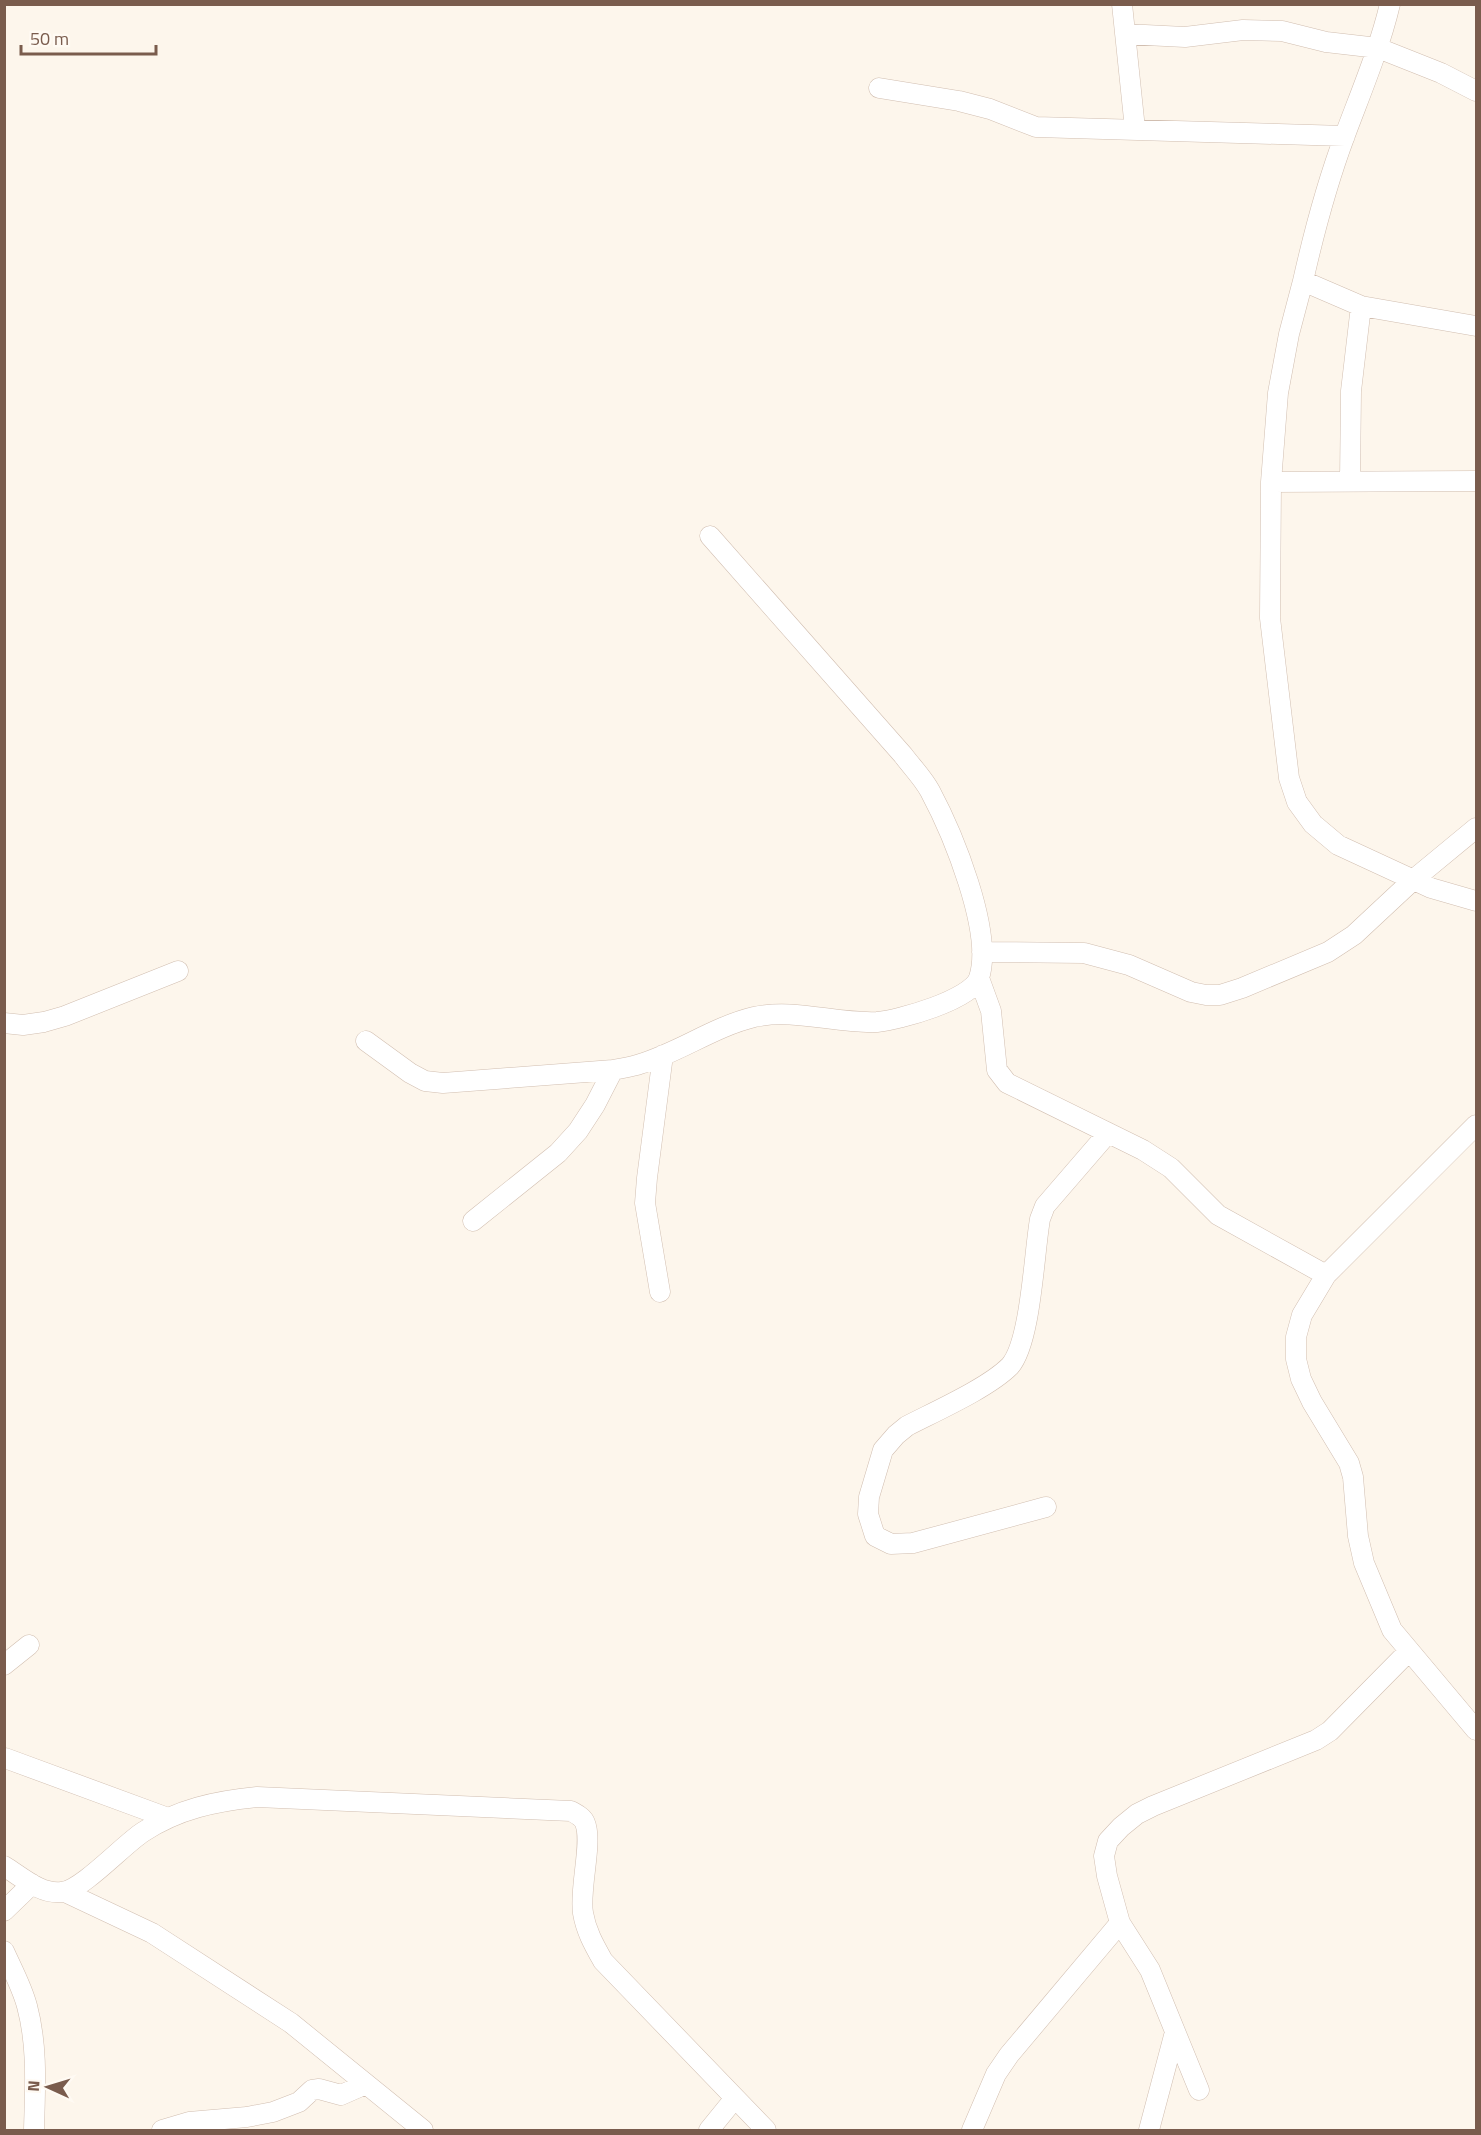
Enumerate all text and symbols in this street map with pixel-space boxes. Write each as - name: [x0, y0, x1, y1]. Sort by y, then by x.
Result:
- scale bar: [21, 18, 156, 56]
- text: 50 m: [30, 25, 69, 52]
- north arrow: [18, 2057, 78, 2117]
- text: N: [21, 2080, 45, 2092]

